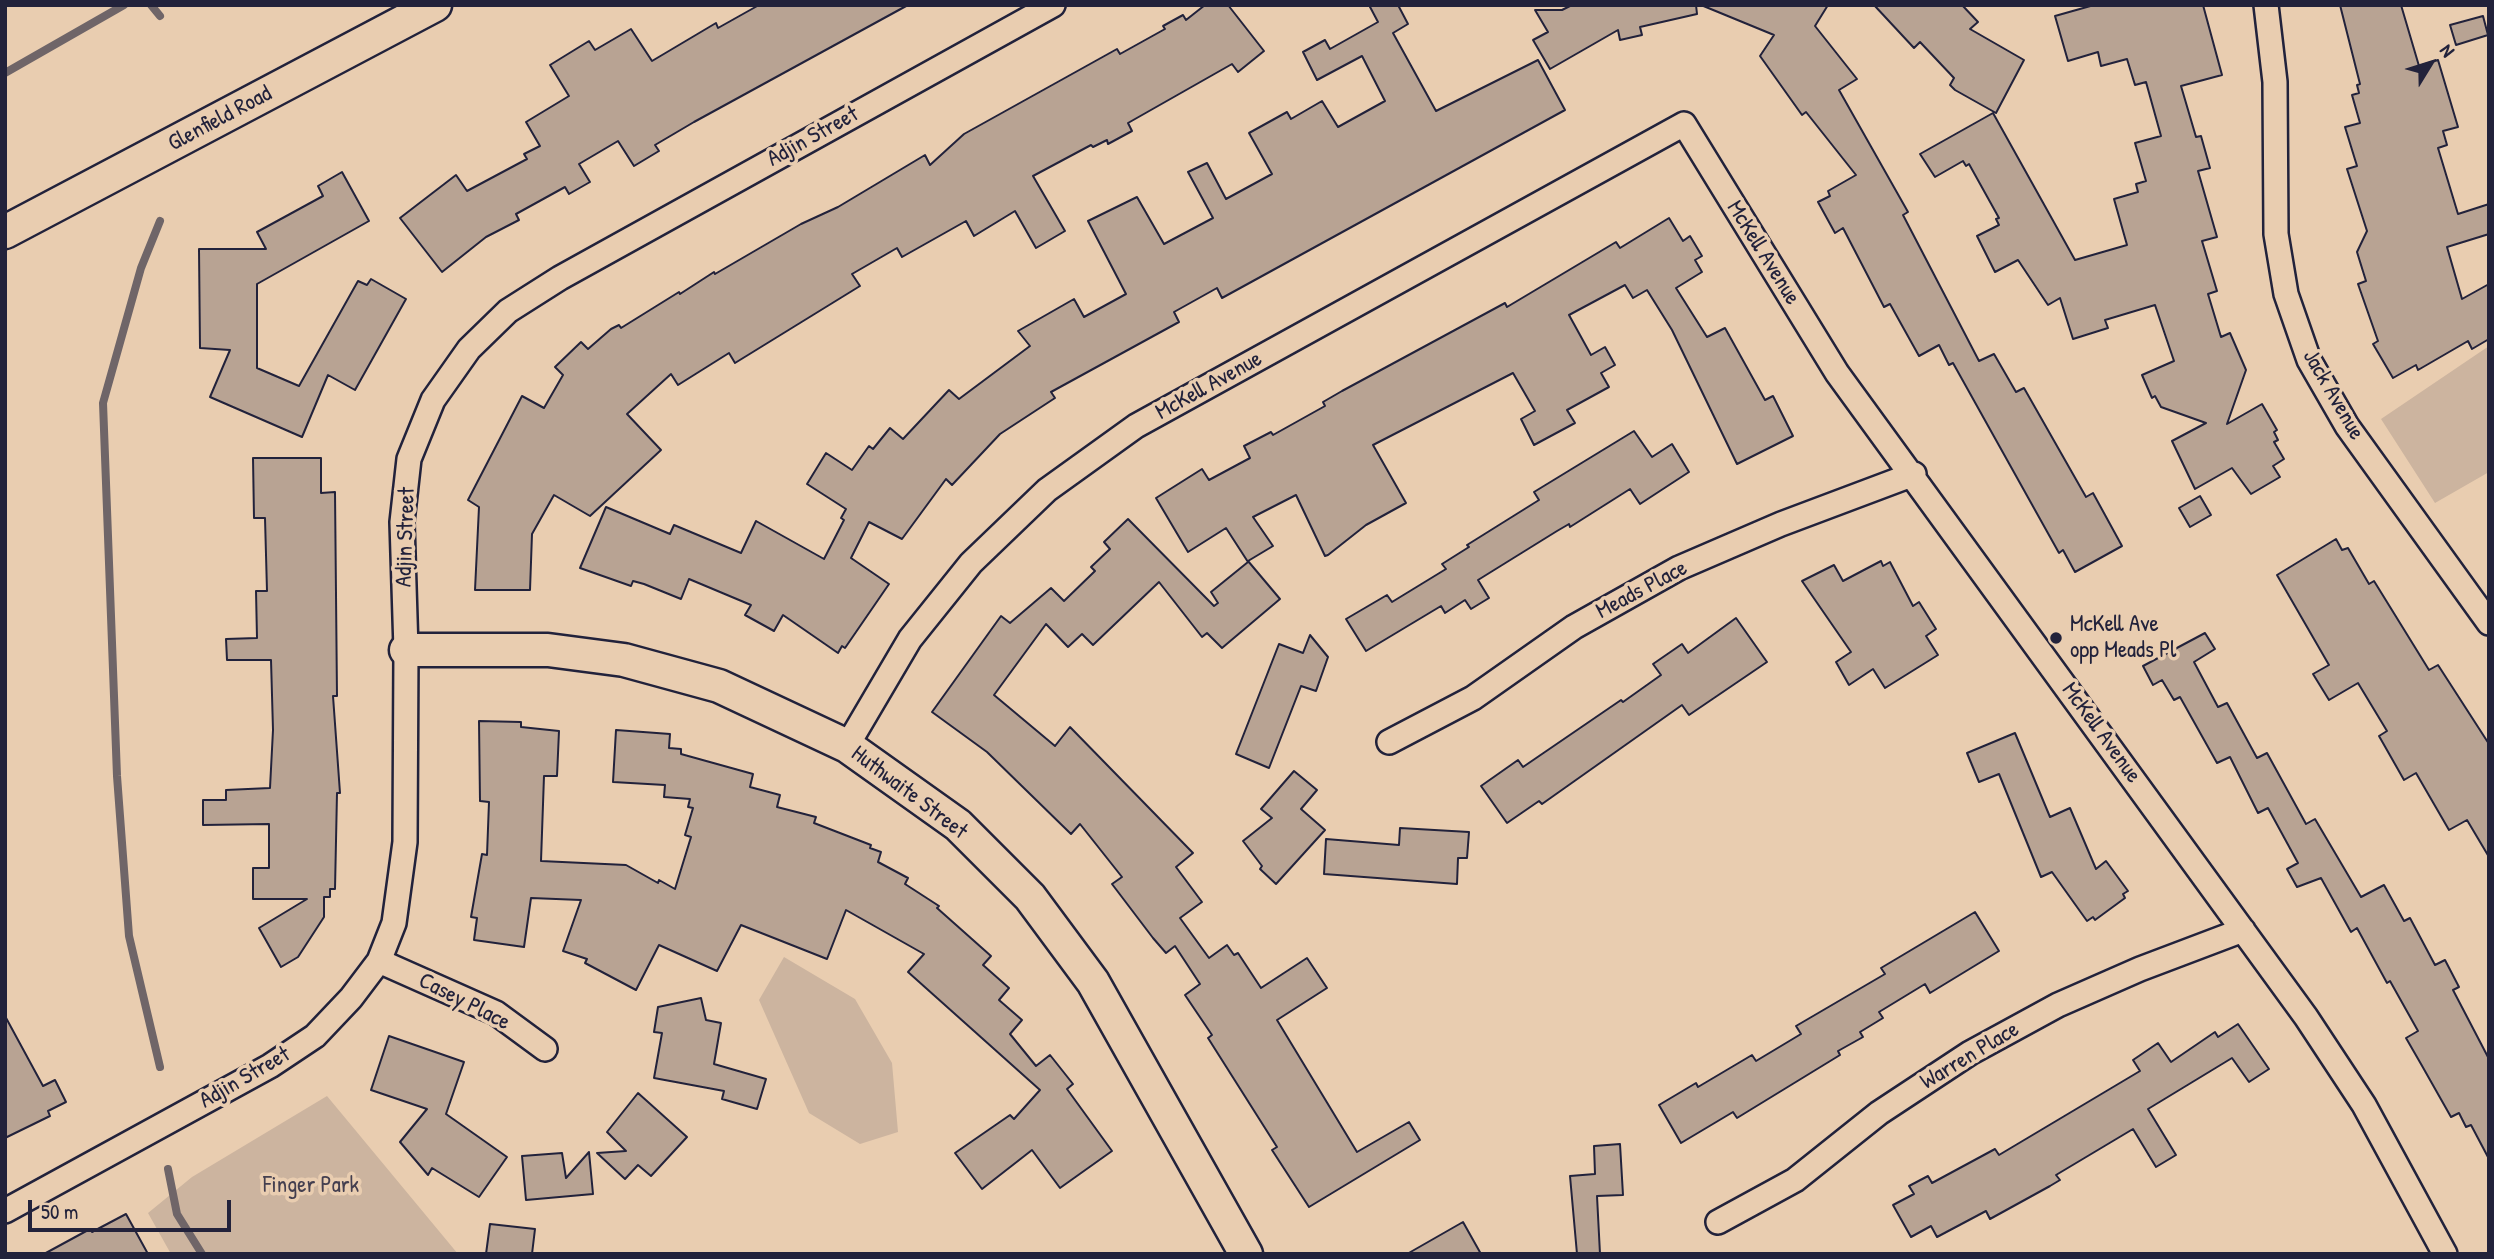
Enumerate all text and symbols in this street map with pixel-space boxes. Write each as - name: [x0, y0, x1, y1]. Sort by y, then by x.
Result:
- north arrow: [2396, 28, 2466, 98]
- text: N: [2434, 38, 2461, 62]
- street label: Glenfield Road: [164, 80, 276, 158]
- street label: Adjin Street: [763, 101, 863, 173]
- street label: McKell Avenue: [1720, 196, 1806, 310]
- street label: McKell Avenue: [1151, 345, 1267, 427]
- street label: Jack Avenue: [2296, 345, 2370, 445]
- street label: Adjin Street: [390, 487, 422, 587]
- street label: Meads Place: [1592, 555, 1692, 625]
- place label: McKell Ave opp Meads Pl: [2070, 611, 2176, 665]
- marker: McKell Ave opp Meads Pl: [2048, 630, 2064, 646]
- street label: McKell Avenue: [2055, 677, 2147, 789]
- street label: Huthwaite Street: [845, 740, 973, 846]
- street label: Casey Place: [414, 967, 514, 1037]
- street label: Warren Place: [1916, 1016, 2024, 1096]
- street label: Adjin Street: [195, 1041, 295, 1115]
- park label: Finger Park: [263, 1172, 359, 1200]
- scale bar: [32, 1186, 234, 1230]
- text: 50 m: [41, 1197, 78, 1226]

